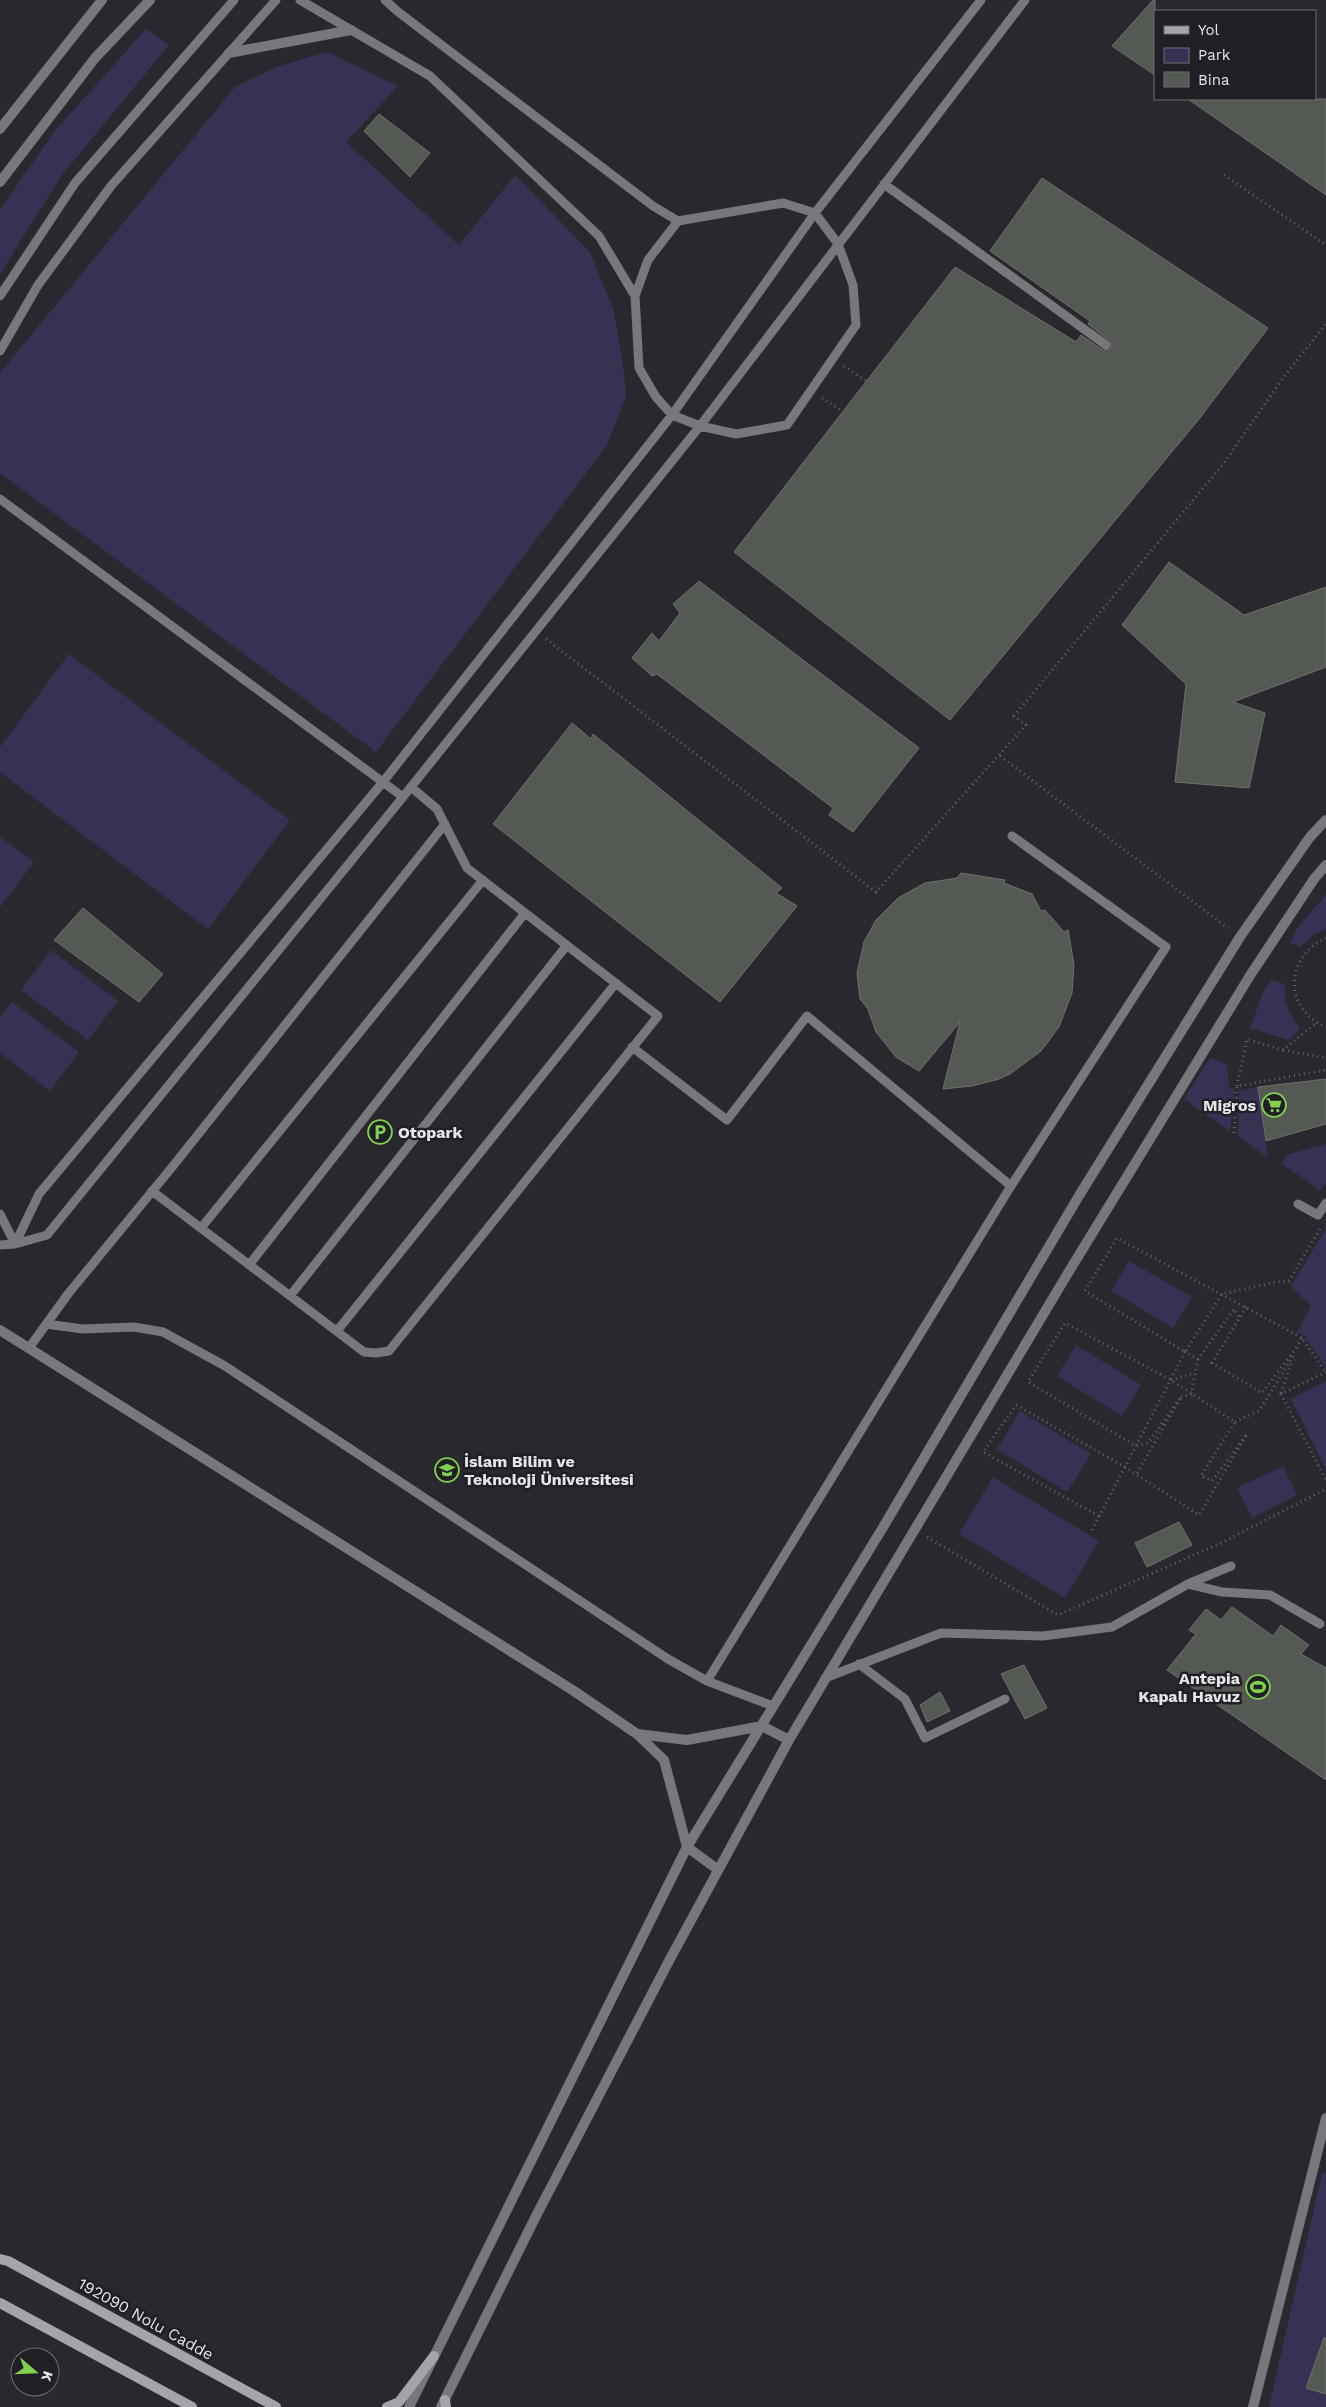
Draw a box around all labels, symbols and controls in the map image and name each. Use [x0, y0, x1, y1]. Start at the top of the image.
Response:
legend [1154, 10, 1316, 100]
text: Yol [1198, 21, 1220, 39]
text: Park [1198, 46, 1231, 64]
text: Bina [1198, 71, 1230, 89]
supermarket icon: Migros [1261, 1092, 1287, 1118]
place label: Migros [1203, 1096, 1256, 1115]
parking icon: Otopark [367, 1119, 393, 1145]
place label: Otopark [398, 1123, 462, 1142]
place label: İslam Bilim ve Teknoloji Üniversitesi [464, 1452, 634, 1489]
school or university icon: İslam Bilim ve Teknoloji Üniversitesi [434, 1457, 460, 1483]
place label: Antepia Kapalı Havuz [1138, 1669, 1241, 1706]
sports icon: Antepia Kapalı Havuz [1245, 1674, 1271, 1700]
street label: 192090 Nolu Cadde [75, 2274, 217, 2364]
north arrow [10, 2347, 60, 2397]
text: K [38, 2369, 56, 2384]

